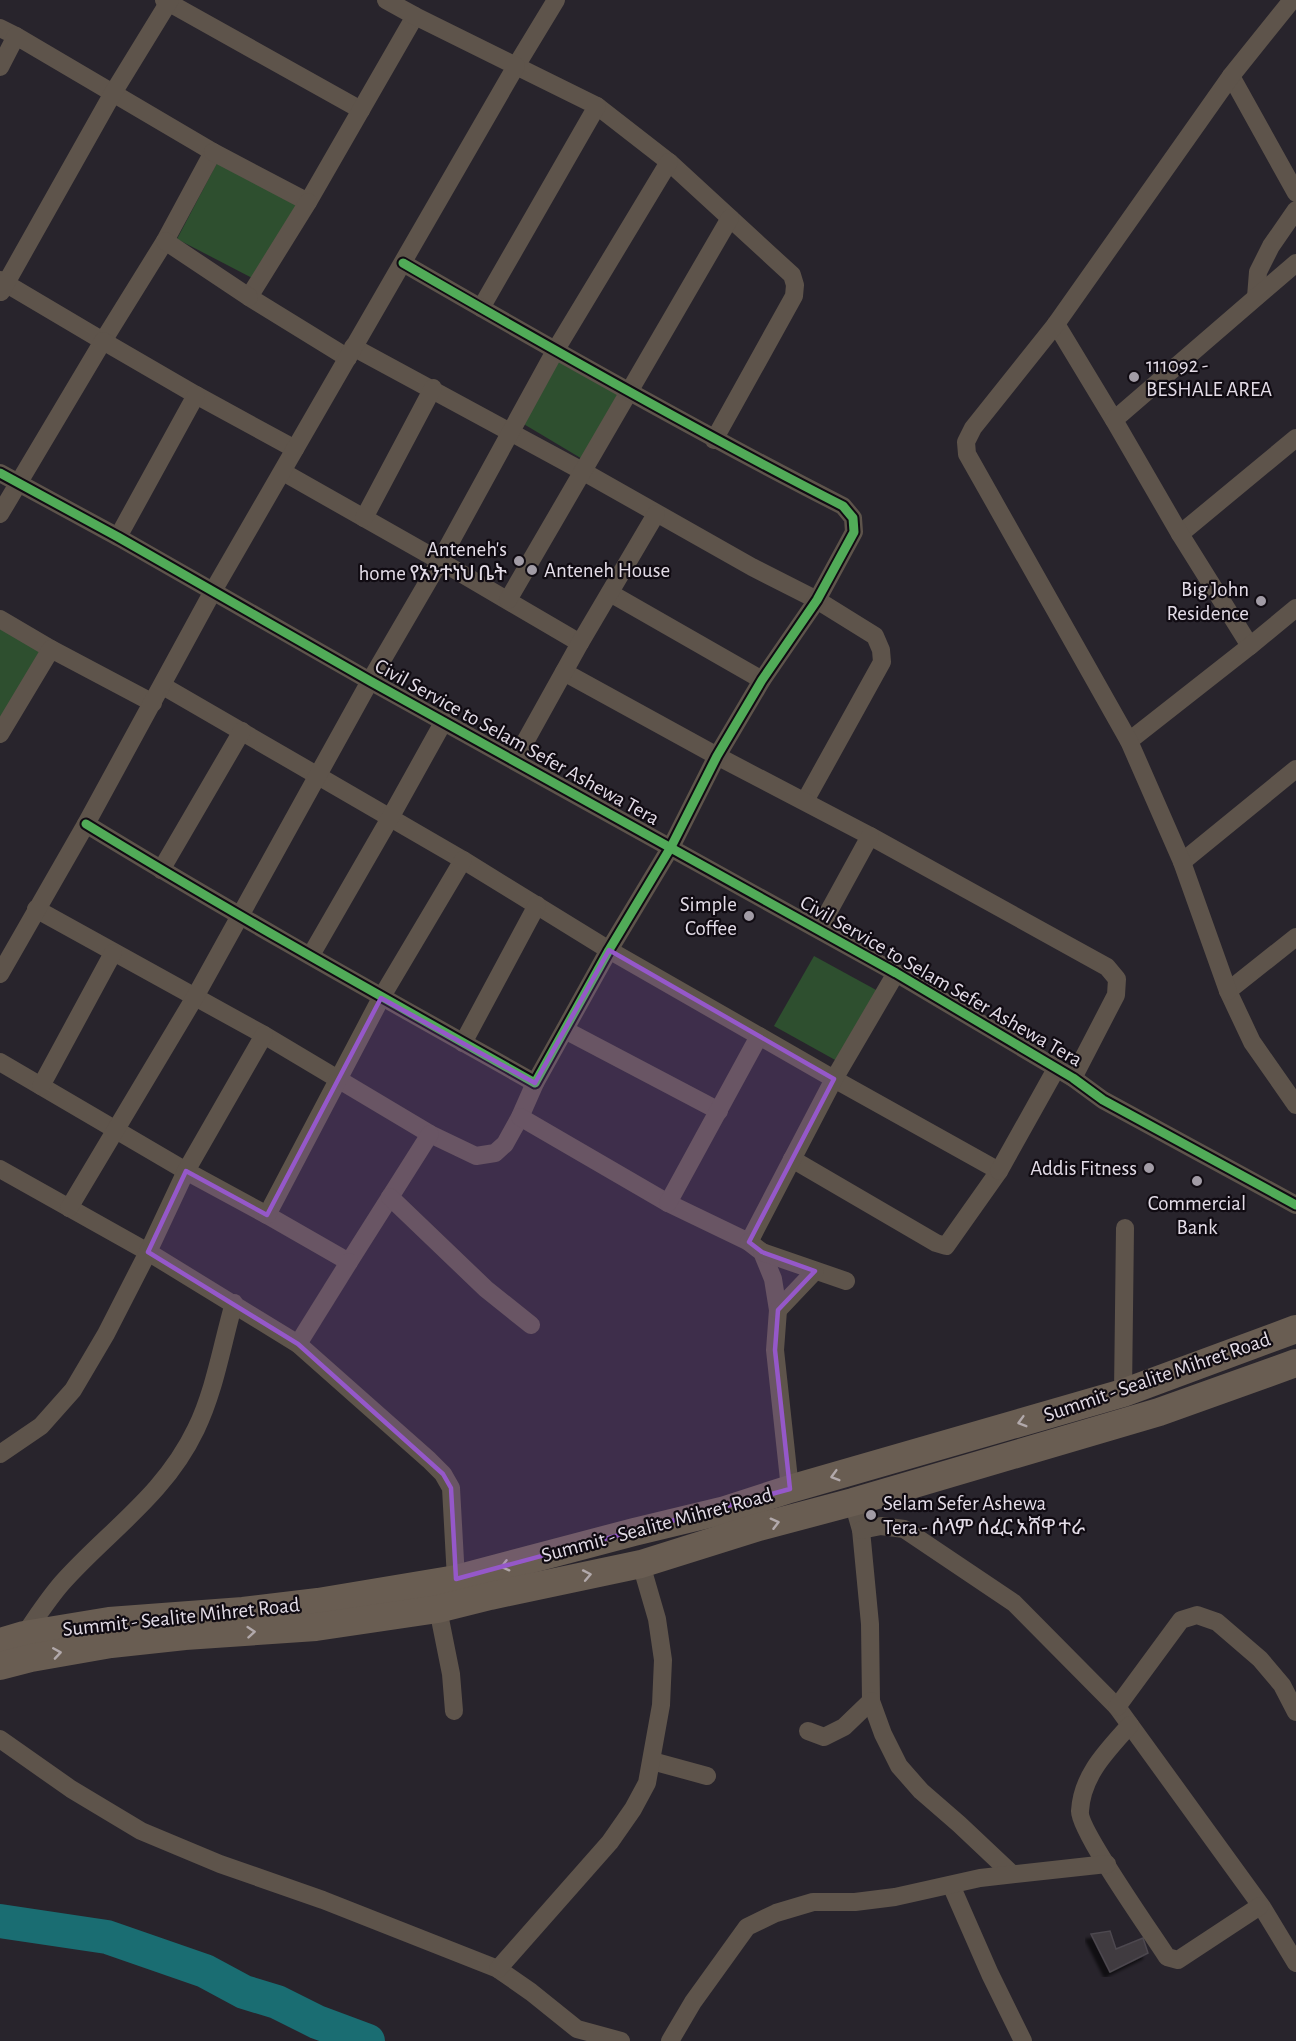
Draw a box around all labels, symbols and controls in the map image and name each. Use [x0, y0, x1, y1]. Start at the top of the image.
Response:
place label: 111092 - BESHALE AREA [1146, 355, 1272, 400]
marker: 111092 - BESHALE AREA [1127, 370, 1141, 384]
place label: Anteneh's home የአንተነህ ቤት [358, 539, 507, 584]
marker: Anteneh's home የአንተነህ ቤት [512, 554, 526, 568]
place label: Anteneh House [544, 560, 670, 581]
marker: Anteneh House [525, 563, 539, 577]
place label: Big John Residence [1166, 579, 1249, 624]
marker: Big John Residence [1254, 594, 1268, 608]
street label: Civil Service to Selam Sefer Ashewa Tera [371, 655, 663, 829]
street label: Civil Service to Selam Sefer Ashewa Tera [796, 891, 1086, 1071]
place label: Simple Coffee [680, 894, 737, 939]
marker: Simple Coffee [742, 909, 756, 923]
place label: Addis Fitness [1030, 1158, 1137, 1179]
marker: Addis Fitness [1142, 1161, 1156, 1175]
marker: Commercial Bank [1190, 1174, 1204, 1188]
place label: Commercial Bank [1148, 1193, 1246, 1238]
street label: Summit - Sealite Mihret Road [1041, 1328, 1273, 1426]
one-way arrow [1017, 1415, 1028, 1427]
one-way arrow [830, 1469, 841, 1481]
street label: Summit - Sealite Mihret Road [539, 1484, 775, 1566]
place label: Selam Sefer Ashewa Tera - ሰላም ሰፈር አሸዋ ተራ [883, 1493, 1085, 1538]
marker: Selam Sefer Ashewa Tera - ሰላም ሰፈር አሸዋ ተራ [864, 1508, 878, 1522]
one-way arrow [770, 1517, 780, 1530]
one-way arrow [500, 1559, 511, 1571]
one-way arrow [582, 1569, 592, 1582]
street label: Summit - Sealite Mihret Road [61, 1594, 301, 1640]
one-way arrow [246, 1626, 255, 1639]
one-way arrow [52, 1648, 62, 1660]

